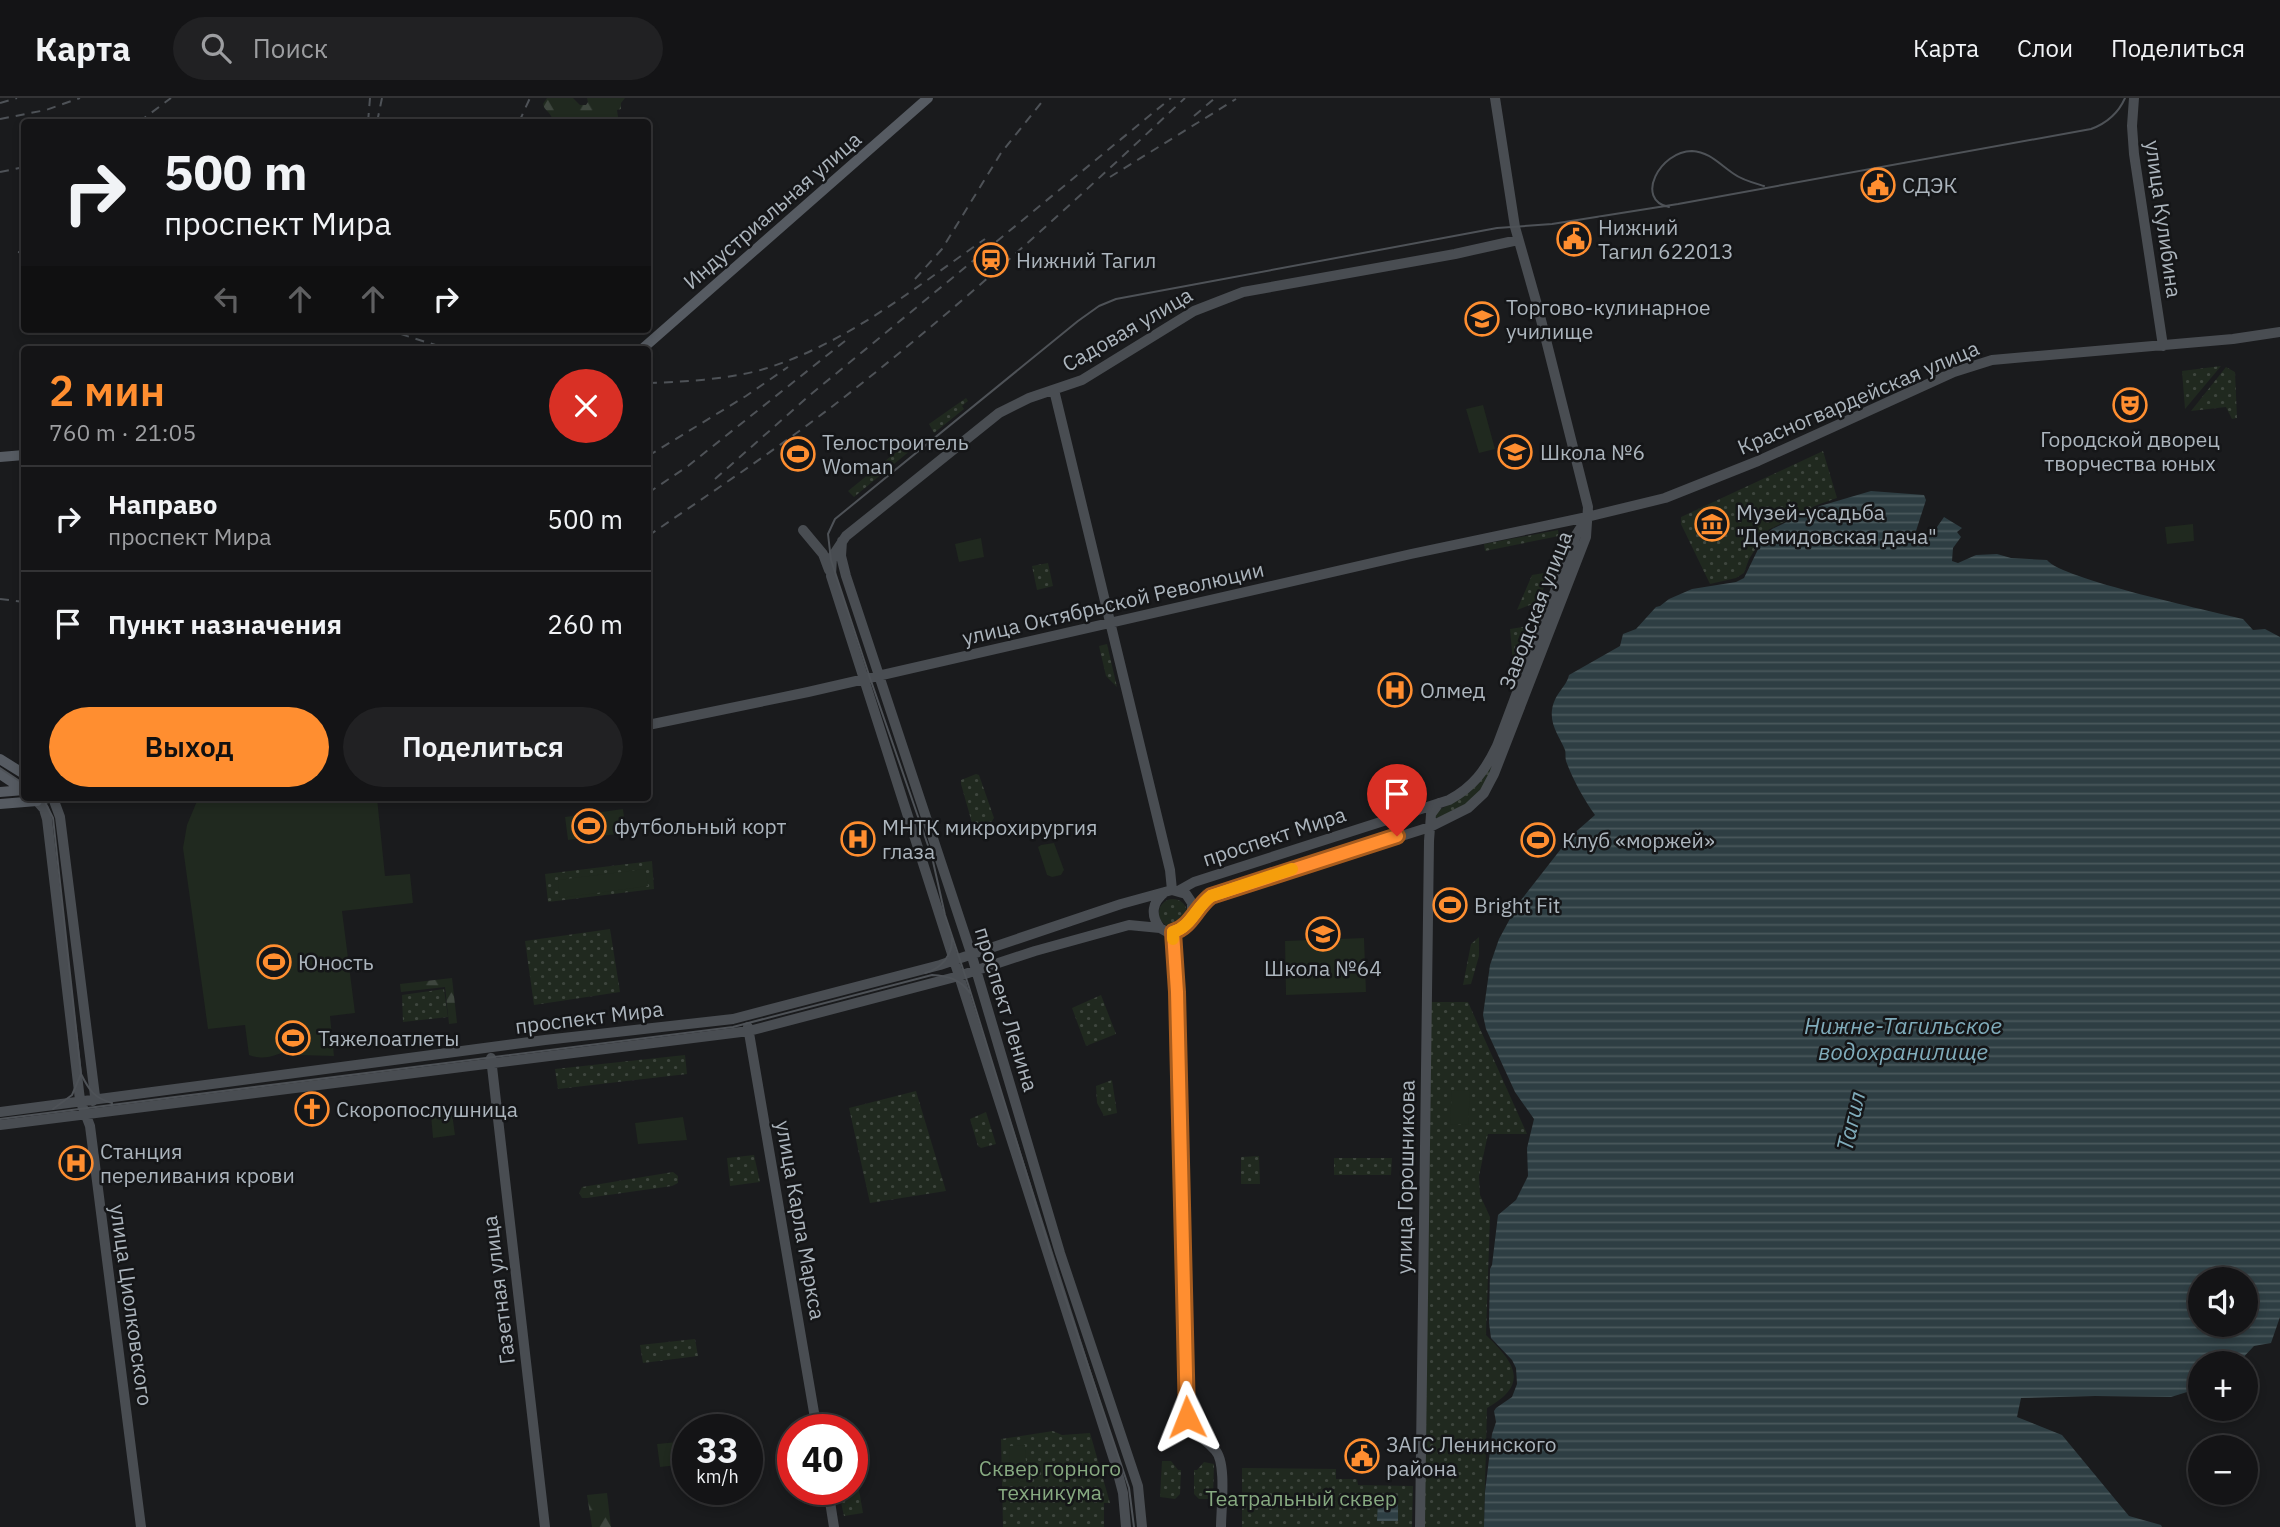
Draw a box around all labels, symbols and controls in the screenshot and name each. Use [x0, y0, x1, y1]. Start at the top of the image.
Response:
search box [173, 17, 663, 80]
text: Карта [35, 27, 131, 70]
icon: search [197, 29, 235, 67]
text: Поиск [253, 31, 328, 65]
text: Карта [1913, 32, 1979, 64]
text: Слои [2017, 32, 2073, 64]
text: Поделиться [2111, 32, 2245, 64]
street label: Индустриальная улица [677, 125, 867, 295]
street label: улица Кулибина [2139, 139, 2189, 299]
text: 500 m [164, 140, 308, 203]
icon: right [49, 147, 140, 238]
public building icon: СДЭК [1859, 166, 1897, 204]
place label: СДЭК [1902, 171, 1957, 199]
text: проспект Мира [164, 202, 392, 244]
place label: Нижний Тагил 622013 [1598, 213, 1734, 265]
public building icon: Нижний Тагил 622013 [1555, 220, 1593, 258]
station icon: Нижний Тагил [972, 241, 1010, 279]
place label: Нижний Тагил [1016, 246, 1156, 274]
icon: left [208, 280, 246, 318]
icon: ahead [281, 280, 319, 318]
icon: ahead [354, 280, 392, 318]
icon: right [427, 280, 465, 318]
street label: Садовая улица [1057, 280, 1197, 378]
place label: Торгово-кулинарное училище [1506, 293, 1710, 345]
school or university icon: Торгово-кулинарное училище [1463, 300, 1501, 338]
street label: Красногвардейская улица [1733, 333, 1983, 461]
text: 2 мин [49, 363, 165, 418]
button: close [549, 369, 623, 443]
theatre icon: Городской дворец творчества юных [2111, 386, 2149, 424]
text: 760 m · 21:05 [49, 417, 196, 447]
place label: Городской дворец творчества юных [2040, 425, 2220, 477]
place label: Телостроитель Woman [822, 428, 969, 480]
school or university icon: Школа №6 [1496, 433, 1534, 471]
sports icon: Телостроитель Woman [779, 435, 817, 473]
place label: Школа №6 [1540, 438, 1645, 466]
text: Направо [108, 487, 217, 521]
place label: Музей-усадьба "Демидовская дача" [1736, 498, 1937, 550]
icon: right [49, 500, 87, 538]
text: 500 m [547, 502, 623, 536]
museum icon: Музей-усадьба "Демидовская дача" [1693, 505, 1731, 543]
text: проспект Мира [108, 521, 272, 551]
street label: Заводская улица [1492, 527, 1578, 693]
street label: улица Октябрьской Революции [959, 555, 1267, 651]
icon: arrive [49, 605, 87, 643]
text: Пункт назначения [108, 607, 342, 641]
text: 260 m [547, 607, 623, 641]
hospital icon: Олмед [1376, 671, 1414, 709]
place label: Олмед [1420, 676, 1485, 704]
button: Выход [49, 707, 329, 787]
button: Поделиться [343, 707, 623, 787]
pin [1367, 764, 1427, 836]
icon: arrive [1378, 775, 1416, 813]
street label: проспект Мира [1199, 800, 1349, 872]
sports icon: футбольный корт [570, 807, 608, 845]
place label: футбольный корт [614, 812, 787, 840]
place label: МНТК микрохирургия глаза [882, 813, 1097, 865]
hospital icon: МНТК микрохирургия глаза [839, 820, 877, 858]
sports icon: Клуб «моржей» [1519, 821, 1557, 859]
place label: Клуб «моржей» [1562, 826, 1715, 854]
sports icon: Bright Fit [1431, 886, 1469, 924]
place label: Bright Fit [1474, 891, 1560, 919]
school or university icon: Школа №64 [1304, 915, 1342, 953]
street label: проспект Ленина [969, 923, 1045, 1095]
sports icon: Юность [255, 943, 293, 981]
place label: Юность [298, 948, 374, 976]
place label: Школа №64 [1264, 954, 1382, 982]
street label: проспект Мира [513, 994, 665, 1040]
water label: Нижне-Тагильское водохранилище [1804, 1010, 2002, 1066]
sports icon: Тяжелоатлеты [274, 1019, 312, 1057]
place label: Тяжелоатлеты [318, 1024, 459, 1052]
street label: улица Горошникова [1389, 1080, 1421, 1274]
water label: Тагил [1829, 1088, 1871, 1154]
church icon: Скоропослушница [293, 1090, 331, 1128]
place label: Скоропослушница [336, 1095, 518, 1123]
street label: улица Карла Маркса [770, 1118, 832, 1322]
place label: Станция переливания крови [100, 1137, 295, 1189]
hospital icon: Станция переливания крови [57, 1144, 95, 1182]
street label: улица Циолковского [104, 1203, 160, 1407]
street label: Газетная улица [475, 1214, 521, 1366]
map controls [2188, 1267, 2258, 1505]
button: sound [2188, 1267, 2258, 1337]
button: + [2188, 1351, 2258, 1421]
position arrow [1150, 1380, 1224, 1454]
speed limit sign: 40 [777, 1414, 868, 1505]
text: 33 [696, 1427, 739, 1473]
place label: ЗАГС Ленинского района [1386, 1430, 1556, 1482]
button: − [2188, 1435, 2258, 1505]
public building icon: ЗАГС Ленинского района [1343, 1437, 1381, 1475]
park label: Сквер горного техникума [979, 1454, 1121, 1506]
text: km/h [696, 1465, 739, 1488]
park label: Театральный сквер [1205, 1484, 1397, 1512]

